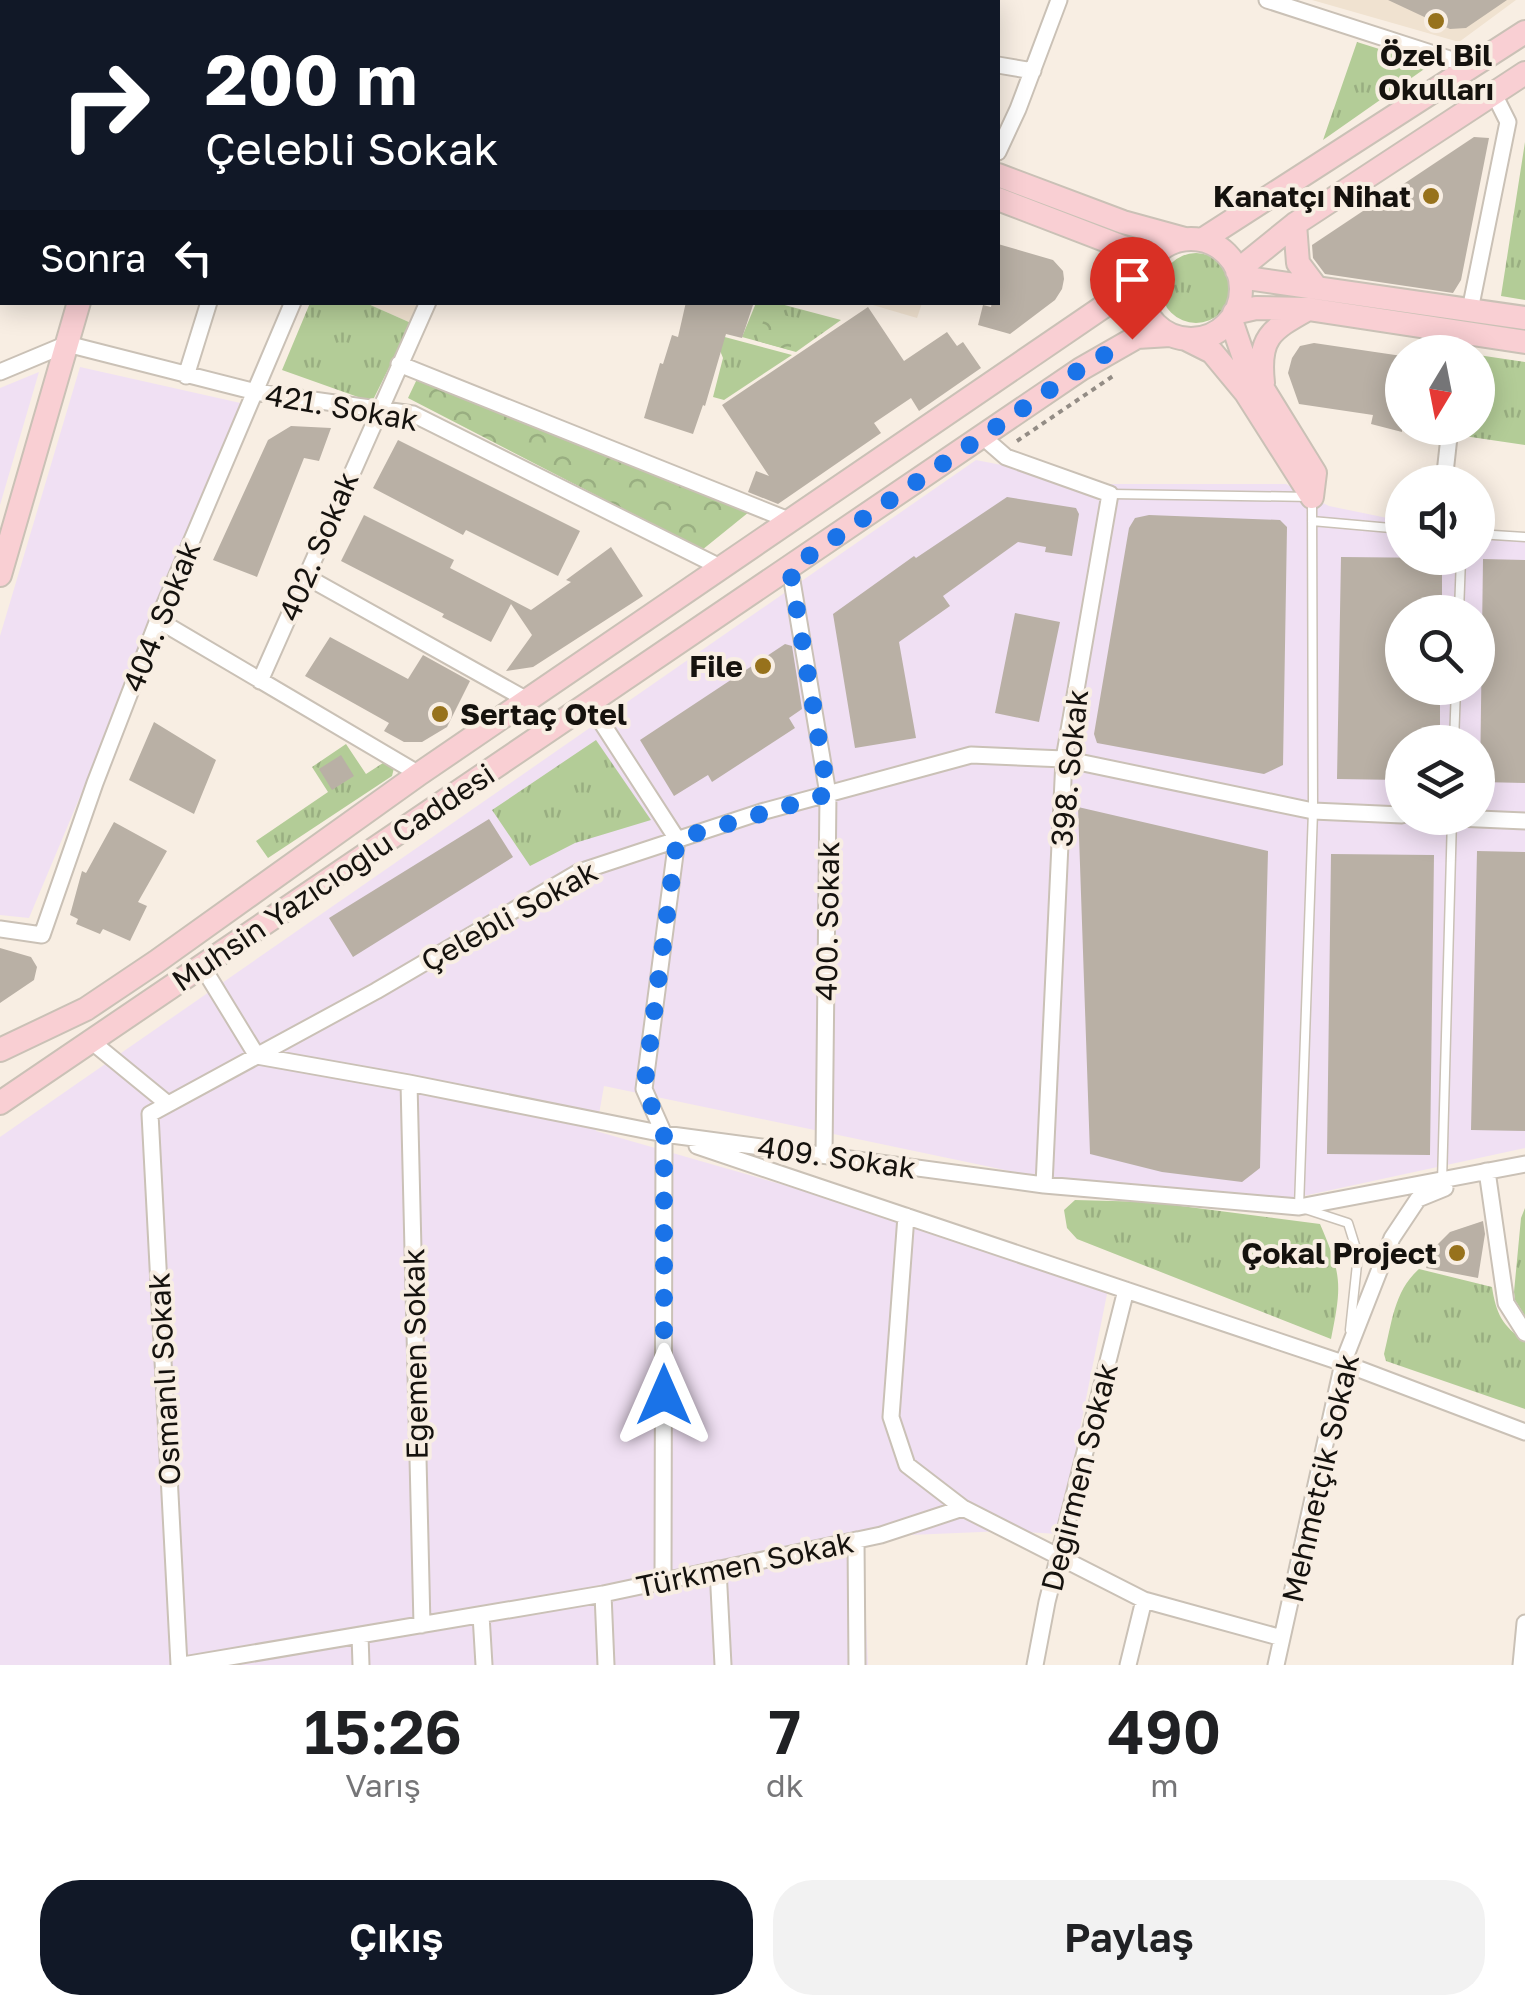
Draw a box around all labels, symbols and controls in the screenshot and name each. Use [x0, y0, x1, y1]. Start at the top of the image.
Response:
marker: Özel Bil Okulları [1425, 10, 1447, 32]
text: 200 m [205, 36, 417, 120]
place label: Özel Bil Okulları [1378, 37, 1494, 107]
icon: right [40, 40, 170, 170]
text: Çelebli Sokak [205, 121, 499, 175]
place label: Kanatçı Nihat [1213, 178, 1411, 214]
marker: Kanatçı Nihat [1420, 185, 1442, 207]
icon: left [166, 230, 221, 285]
text: Sonra [40, 235, 146, 280]
pin [1090, 237, 1175, 340]
icon: arrive [1105, 252, 1160, 307]
north arrow [1385, 335, 1495, 445]
map controls [1385, 335, 1495, 835]
street label: 421. Sokak [263, 376, 421, 438]
button: sound [1385, 465, 1495, 575]
street label: 402. Sokak [270, 466, 366, 626]
street label: 404. Sokak [114, 535, 208, 697]
button: search [1385, 595, 1495, 705]
place label: File [689, 648, 743, 684]
marker: File [752, 655, 774, 677]
street label: 398. Sokak [1043, 687, 1095, 849]
place label: Sertaç Otel [460, 696, 627, 732]
marker: Sertaç Otel [429, 703, 451, 725]
button: layers [1385, 725, 1495, 835]
street label: Muhsin Yazıcıoğlu Caddesi [165, 756, 501, 998]
street label: 400. Sokak [808, 841, 846, 1001]
street label: Çelebli Sokak [415, 853, 603, 979]
street label: 409. Sokak [756, 1128, 918, 1186]
place label: Çokal Project [1241, 1235, 1437, 1271]
marker: Çokal Project [1446, 1242, 1468, 1264]
street label: Egemen Sokak [395, 1248, 435, 1460]
street label: Osmanlı Sokak [140, 1272, 188, 1486]
position arrow [612, 1343, 716, 1447]
street label: Mehmetçik Sokak [1274, 1350, 1366, 1606]
street label: Değirmen Sokak [1033, 1359, 1125, 1595]
street label: Türkmen Sokak [633, 1523, 857, 1605]
text: 15:26 [304, 1695, 462, 1767]
text: 7 [769, 1695, 801, 1767]
text: 490 [1108, 1695, 1221, 1767]
text: Varış [345, 1766, 421, 1804]
text: dk [766, 1766, 804, 1804]
text: m [1150, 1766, 1179, 1804]
button: Çıkış [40, 1880, 753, 1995]
button: Paylaş [773, 1880, 1485, 1995]

